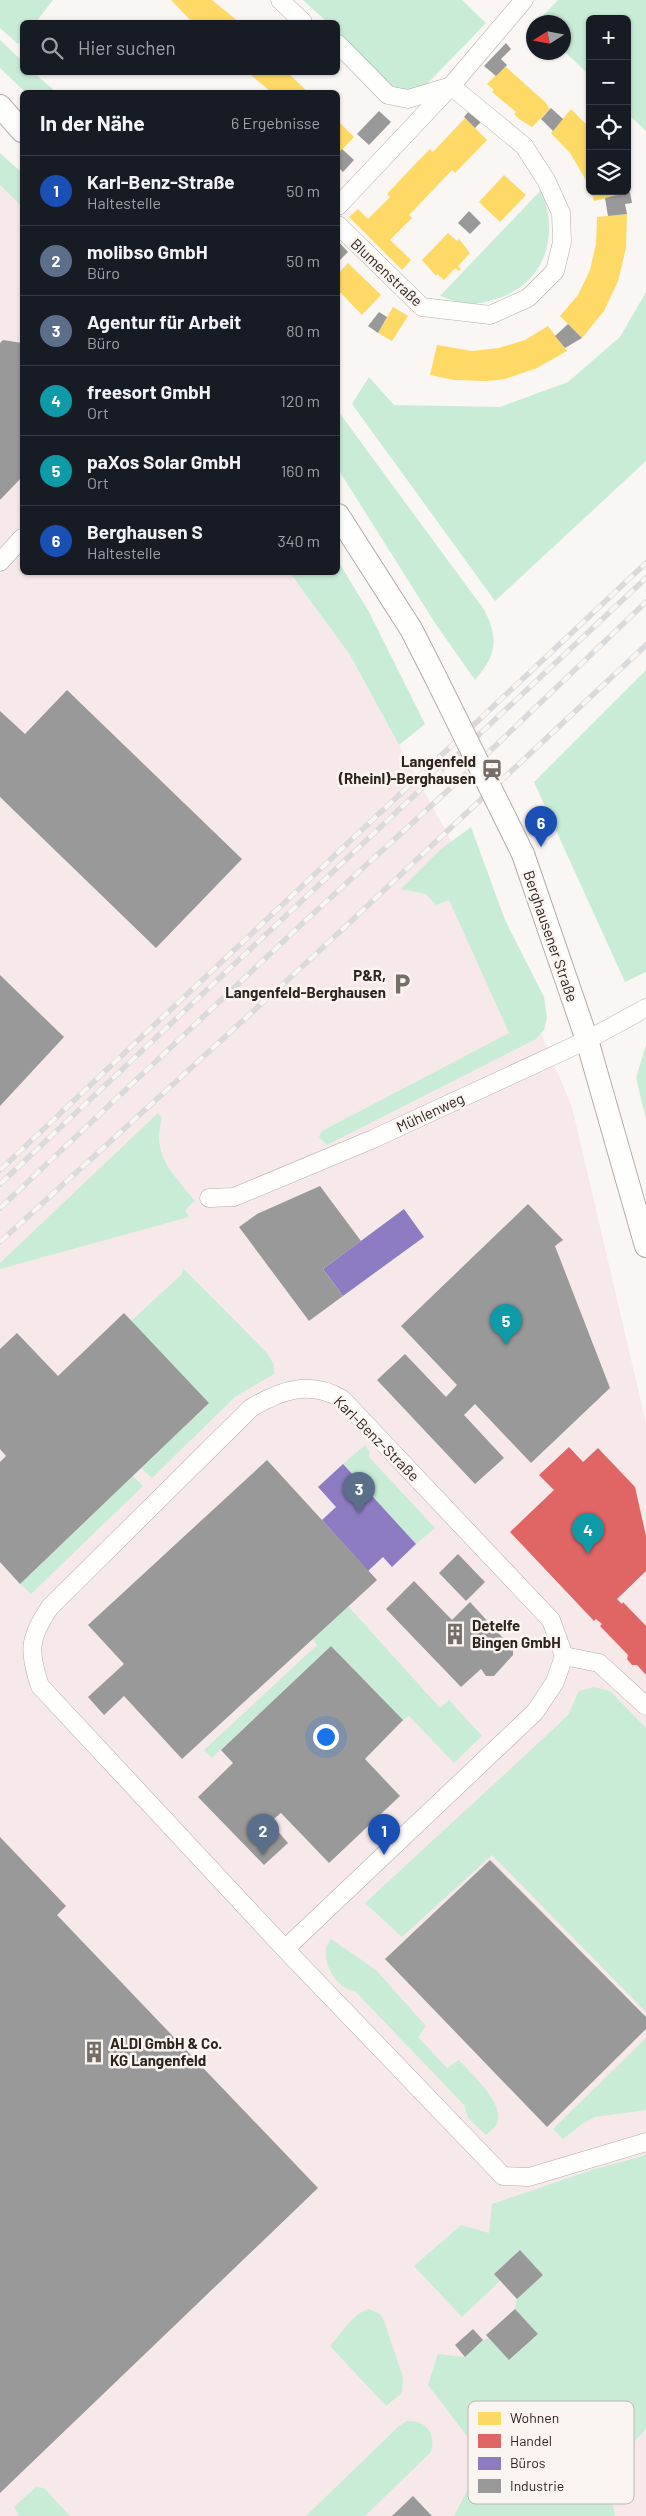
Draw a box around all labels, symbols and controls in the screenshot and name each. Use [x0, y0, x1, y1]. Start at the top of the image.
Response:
north arrow [526, 15, 571, 60]
map controls [586, 15, 631, 195]
button: + [586, 15, 631, 60]
search box [20, 20, 340, 75]
icon: search [38, 34, 66, 62]
text: Hier suchen [78, 36, 176, 59]
button: − [586, 60, 631, 105]
button: locate [586, 105, 631, 150]
text: In der Nähe [40, 110, 145, 135]
text: 6 Ergebnisse [231, 113, 320, 132]
button: layers [586, 150, 631, 195]
text: Karl-Benz-Straße [87, 170, 235, 193]
text: 1 [53, 181, 59, 200]
text: 50 m [286, 181, 320, 200]
text: Haltestelle [87, 193, 161, 212]
street label: Blumenstraße [347, 234, 427, 310]
text: molibso GmbH [87, 240, 208, 263]
text: 2 [52, 251, 60, 270]
text: 50 m [286, 251, 320, 270]
text: Büro [87, 263, 120, 282]
text: Agentur für Arbeit [87, 310, 241, 333]
text: 3 [52, 321, 60, 340]
text: 80 m [286, 321, 320, 340]
text: Büro [87, 333, 120, 352]
text: freesort GmbH [87, 380, 211, 403]
text: 4 [51, 391, 61, 410]
text: 120 m [280, 391, 320, 410]
text: Ort [87, 403, 109, 422]
text: paXos Solar GmbH [87, 450, 241, 473]
text: 5 [52, 461, 60, 480]
text: 160 m [281, 461, 320, 480]
text: Ort [87, 473, 109, 492]
text: Berghausen S [87, 520, 203, 543]
text: 6 [52, 531, 60, 550]
text: 340 m [277, 531, 320, 550]
text: Haltestelle [87, 543, 161, 562]
place label: Langenfeld (Rheinl)-Berghausen [338, 752, 476, 787]
station icon: Langenfeld (Rheinl)-Berghausen [479, 757, 505, 783]
pin: 6 [525, 806, 557, 847]
street label: Berghausener Straße [520, 868, 582, 1004]
place label: P&R, Langenfeld-Berghausen [225, 966, 386, 1001]
parking icon: P&R, Langenfeld-Berghausen [389, 971, 415, 997]
street label: Mühlenweg [393, 1088, 467, 1136]
pin: 5 [490, 1304, 522, 1345]
street label: Karl-Benz-Straße [331, 1392, 423, 1484]
pin: 3 [343, 1472, 375, 1513]
pin: 4 [572, 1513, 604, 1554]
place label: Detelfe Bingen GmbH [472, 1616, 561, 1651]
building icon: Detelfe Bingen GmbH [442, 1621, 468, 1647]
your location [313, 1724, 339, 1750]
pin: 2 [247, 1814, 279, 1855]
pin: 1 [368, 1814, 400, 1855]
place label: ALDI GmbH & Co. KG Langenfeld [110, 2034, 222, 2069]
building icon: ALDI GmbH & Co. KG Langenfeld [81, 2039, 107, 2065]
legend [468, 2401, 634, 2504]
text: Wohnen [510, 2409, 559, 2426]
text: Handel [510, 2432, 552, 2449]
text: Büros [510, 2454, 546, 2471]
text: Industrie [510, 2477, 564, 2494]

